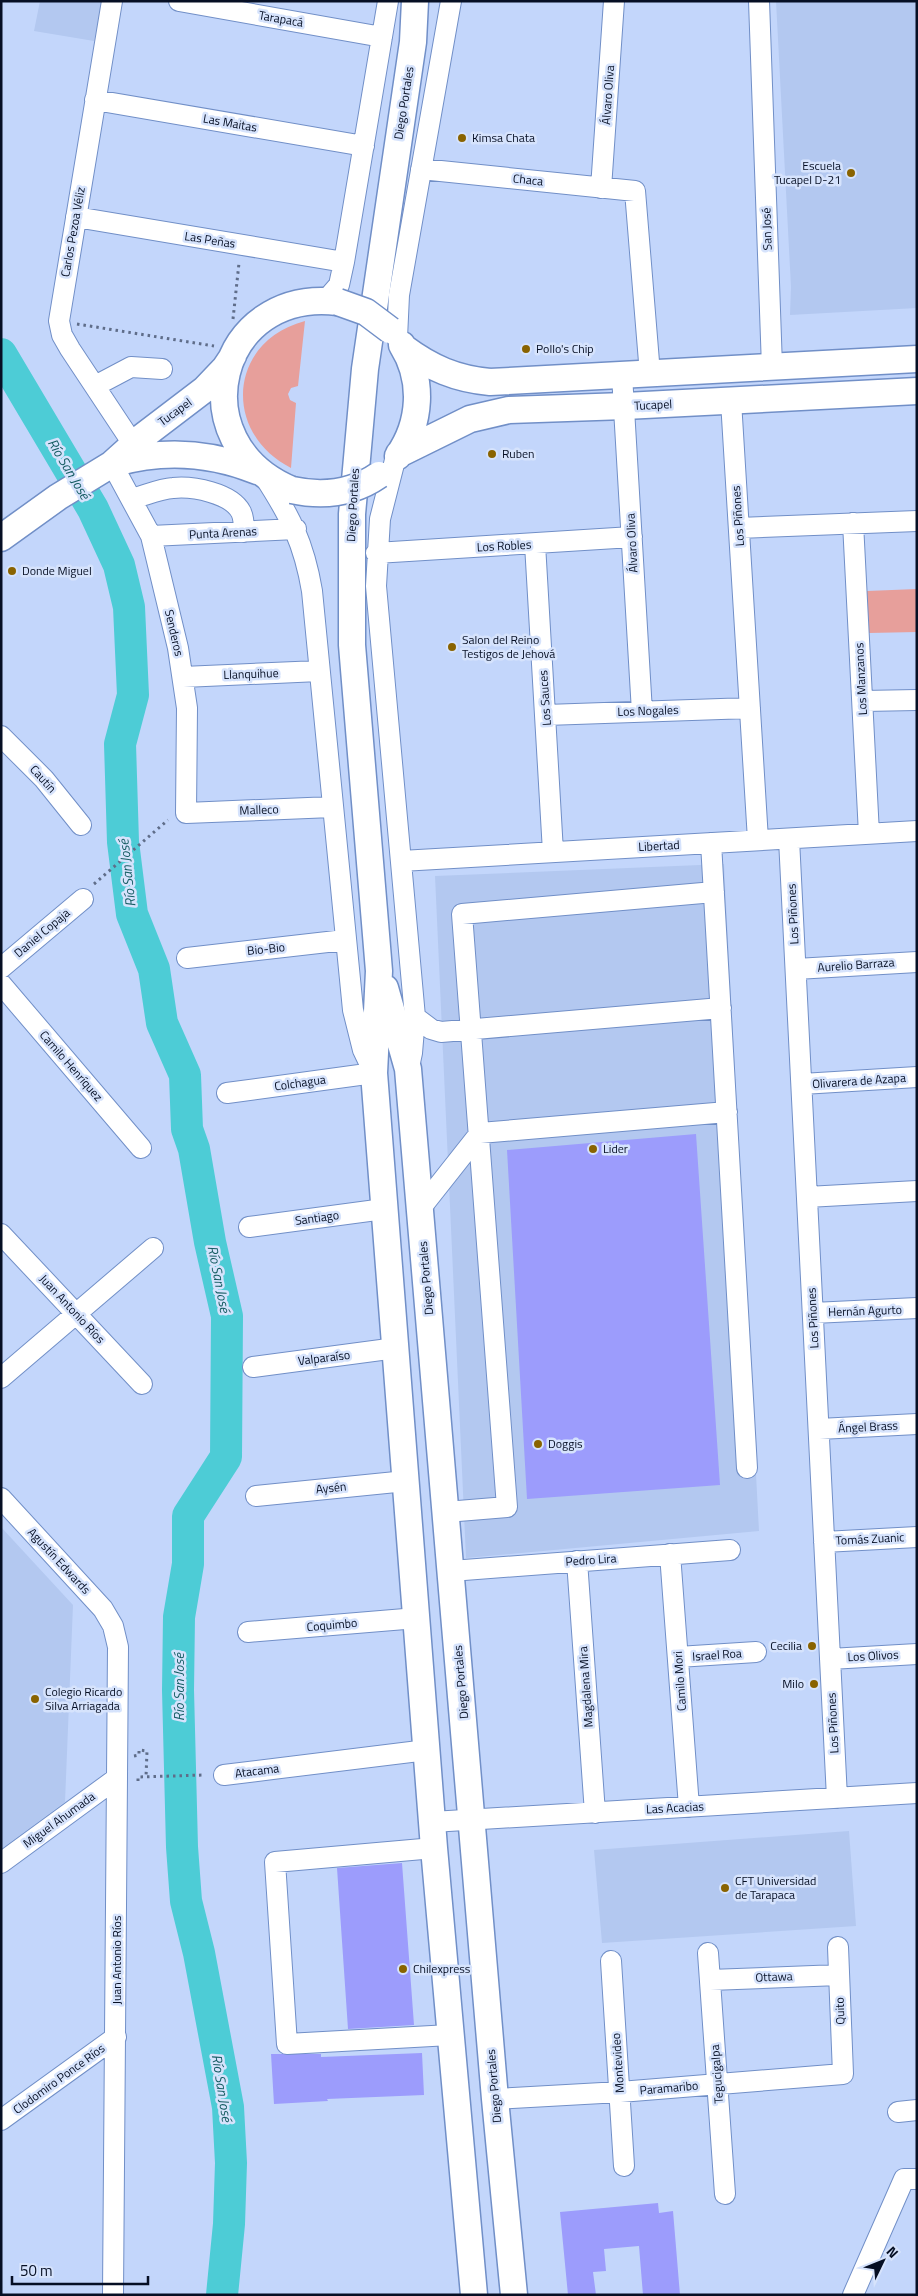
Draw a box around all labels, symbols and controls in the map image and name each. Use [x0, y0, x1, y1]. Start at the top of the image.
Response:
street label: Tarapacá [257, 5, 305, 32]
street label: Diego Portales [388, 65, 419, 141]
street label: Álvaro Oliva [596, 65, 619, 125]
street label: Las Maitas [202, 108, 259, 137]
place label: Kimsa Chata [472, 128, 535, 147]
marker: Kimsa Chata [456, 132, 468, 144]
place label: Escuela Tucapel D-21 [774, 156, 841, 189]
marker: Escuela Tucapel D-21 [845, 167, 857, 179]
street label: Chaca [512, 168, 544, 191]
street label: Carlos Pezoa Véliz [55, 185, 90, 278]
street label: San José [756, 207, 777, 251]
street label: Las Peñas [183, 226, 237, 253]
place label: Pollo's Chip [536, 339, 594, 358]
marker: Pollo's Chip [520, 343, 532, 355]
street label: Tucapel [154, 393, 196, 430]
street label: Tucapel [633, 394, 672, 415]
water label: Río San José [43, 434, 97, 505]
place label: Ruben [502, 444, 535, 463]
marker: Ruben [486, 448, 498, 460]
street label: Diego Portales [341, 467, 364, 542]
street label: Los Piñones [726, 485, 749, 547]
street label: Álvaro Oliva [620, 513, 643, 573]
street label: Punta Arenas [188, 521, 258, 544]
street label: Los Robles [476, 535, 532, 556]
place label: Donde Miguel [22, 561, 92, 580]
marker: Donde Miguel [6, 565, 18, 577]
street label: Senderos [160, 608, 189, 659]
place label: Salon del Reino Testigos de Jehová [462, 630, 555, 663]
marker: Salon del Reino Testigos de Jehová [446, 641, 458, 653]
street label: Los Manzanos [849, 642, 872, 716]
street label: Llanquihue [223, 663, 279, 684]
street label: Los Sauces [533, 669, 556, 727]
street label: Los Nogales [617, 700, 679, 721]
street label: Cautín [26, 760, 61, 797]
street label: Malleco [239, 799, 279, 820]
street label: Libertad [638, 835, 680, 856]
water label: Río San José [112, 837, 140, 908]
street label: Los Piñones [781, 883, 804, 945]
street label: Daniel Copaja [10, 903, 74, 962]
street label: Bio-Bio [246, 937, 286, 960]
street label: Aurelio Barraza [817, 952, 895, 977]
street label: Camilo Henríquez [35, 1026, 108, 1105]
street label: Olivarera de Azapa [811, 1068, 906, 1093]
street label: Colchagua [273, 1069, 327, 1096]
place label: Lider [603, 1139, 628, 1158]
marker: Lider [587, 1143, 599, 1155]
street label: Santiago [294, 1205, 340, 1230]
street label: Diego Portales [413, 1240, 438, 1316]
water label: Río San José [203, 1244, 237, 1316]
street label: Juan Antonio Ríos [35, 1270, 110, 1348]
street label: Los Piñones [801, 1287, 824, 1349]
street label: Hernán Agurto [828, 1300, 902, 1321]
street label: Valparaíso [297, 1345, 351, 1370]
street label: Ángel Brass [838, 1415, 899, 1438]
place label: Doggis [548, 1434, 583, 1453]
marker: Doggis [532, 1438, 544, 1450]
street label: Aysén [315, 1476, 347, 1499]
street label: Agustín Edwards [23, 1523, 96, 1599]
street label: Tomás Zuanic [835, 1527, 905, 1550]
street label: Pedro Lira [565, 1548, 617, 1571]
street label: Coquimbo [306, 1613, 358, 1636]
place label: Cecilia [770, 1636, 802, 1655]
marker: Cecilia [806, 1640, 818, 1652]
street label: Israel Roa [691, 1643, 742, 1666]
street label: Diego Portales [448, 1644, 473, 1720]
street label: Los Olivos [847, 1645, 899, 1666]
street label: Magdalena Mira [573, 1646, 598, 1728]
street label: Camilo Mori [668, 1650, 691, 1712]
water label: Río San José [168, 1652, 189, 1721]
place label: Milo [782, 1674, 804, 1693]
marker: Milo [808, 1678, 820, 1690]
place label: Colegio Ricardo Silva Arriagada [45, 1682, 122, 1715]
street label: Los Piñones [821, 1692, 844, 1754]
marker: Colegio Ricardo Silva Arriagada [29, 1693, 41, 1705]
street label: Atacama [234, 1758, 280, 1783]
street label: Miguel Ahumada [19, 1787, 99, 1852]
street label: Las Acacias [646, 1796, 705, 1818]
place label: CFT Universidad de Tarapaca [735, 1871, 816, 1904]
marker: CFT Universidad de Tarapaca [719, 1882, 731, 1894]
street label: Juan Antonio Ríos [107, 1915, 126, 2005]
place label: Chilexpress [413, 1959, 471, 1978]
marker: Chilexpress [397, 1963, 409, 1975]
street label: Ottawa [755, 1966, 793, 1987]
street label: Quito [830, 1997, 849, 2025]
street label: Montevideo [606, 2032, 629, 2094]
street label: Clodomiro Ponce Ríos [9, 2038, 109, 2119]
street label: Tegucigalpa [705, 2044, 728, 2104]
street label: Diego Portales [481, 2048, 506, 2124]
water label: Río San José [207, 2053, 238, 2125]
street label: Paramaribo [639, 2075, 699, 2100]
north arrow [858, 2236, 908, 2286]
text: N [882, 2241, 904, 2263]
scale bar [12, 2254, 149, 2286]
text: 50 m [20, 2259, 53, 2282]

